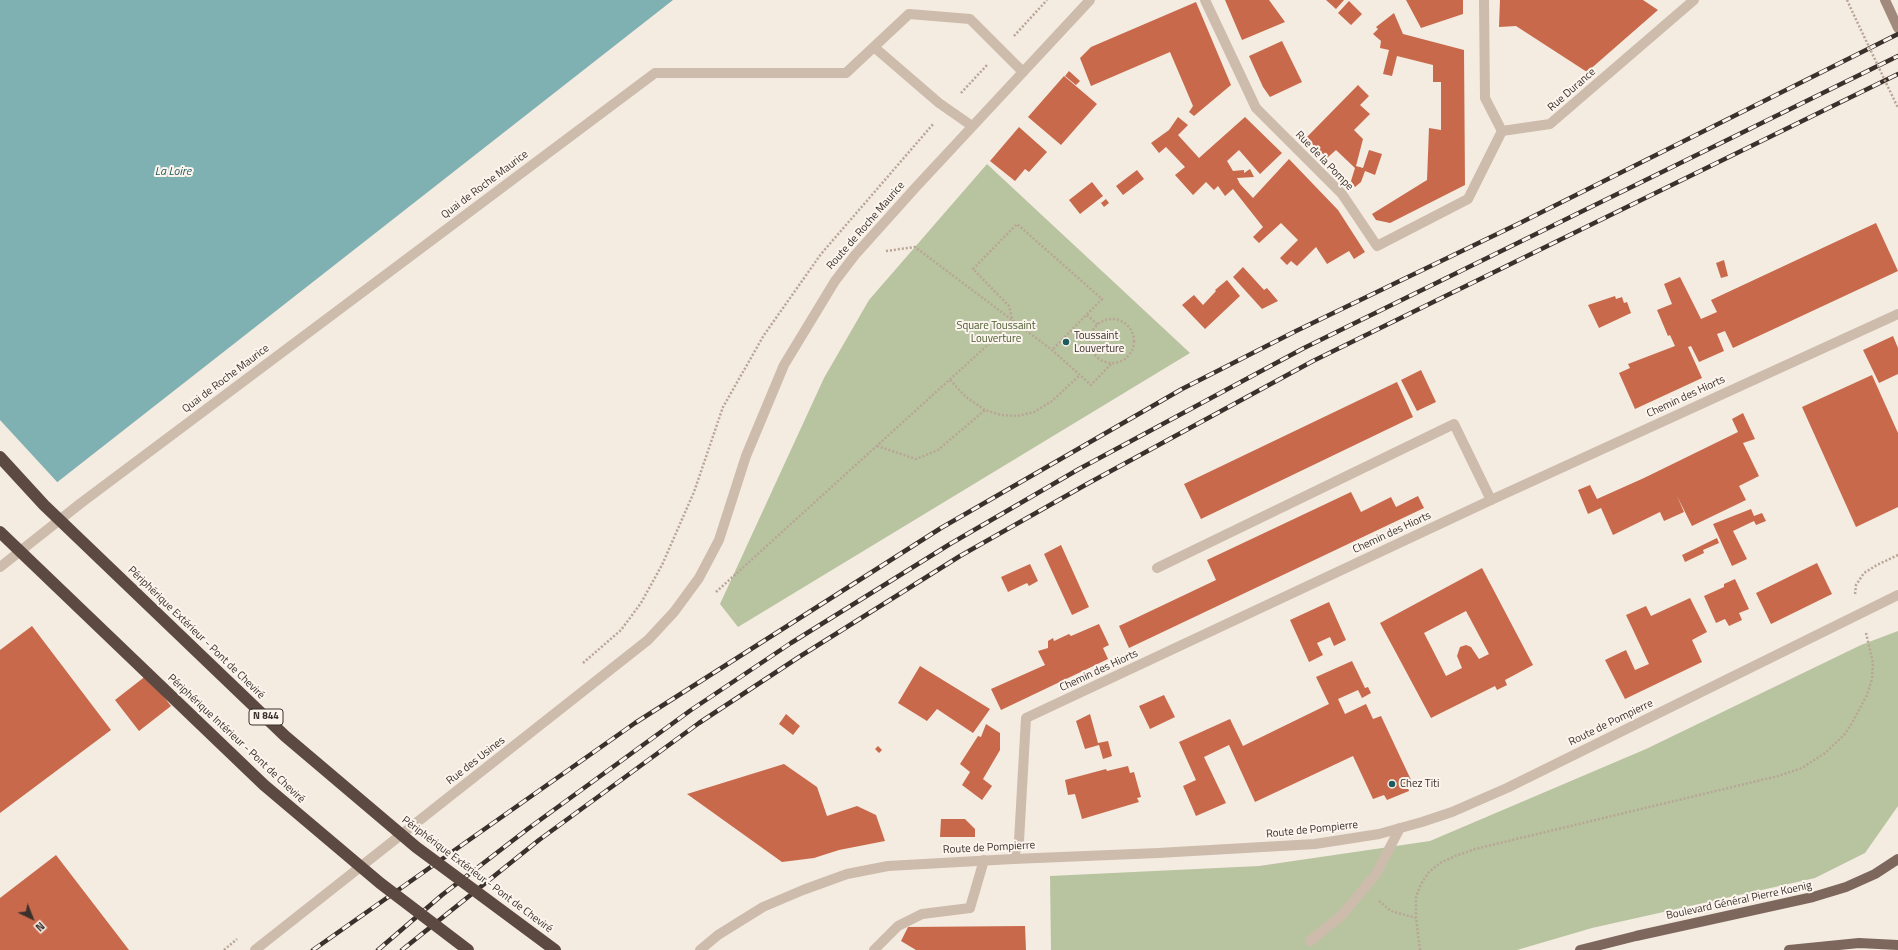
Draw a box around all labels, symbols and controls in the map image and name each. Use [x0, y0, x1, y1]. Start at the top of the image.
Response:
street label: Rue Durance [1545, 66, 1599, 114]
street label: Rue de la Pompe [1292, 128, 1356, 194]
street label: Quai de Roche Maurice [439, 148, 531, 222]
water label: La Loire [155, 165, 191, 179]
street label: Route de Roche Maurice [824, 179, 908, 273]
park label: Square Toussaint Louverture [956, 319, 1036, 345]
place label: Toussaint Louverture [1074, 329, 1124, 355]
marker: Toussaint Louverture [1061, 337, 1071, 347]
street label: Quai de Roche Maurice [180, 342, 272, 416]
street label: Chemin des Hiorts [1645, 373, 1727, 421]
street label: Chemin des Hiorts [1351, 509, 1433, 557]
street label: Périphérique Extérieur - Pont de Cheviré [125, 564, 267, 702]
street label: Chemin des Hiorts [1058, 647, 1140, 695]
street label: Périphérique Intérieur - Pont de Cheviré [165, 672, 307, 806]
street label: Route de Pompierre [1567, 697, 1655, 749]
road number: N 844 [249, 709, 283, 725]
street label: Rue des Usines [444, 734, 508, 788]
place label: Chez Titi [1400, 777, 1439, 791]
marker: Chez Titi [1387, 779, 1397, 789]
street label: Périphérique Extérieur - Pont de Cheviré [399, 814, 555, 936]
street label: Route de Pompierre [1265, 819, 1359, 841]
street label: Route de Pompierre [943, 839, 1035, 857]
street label: Boulevard Général Pierre Koenig [1665, 879, 1813, 923]
north arrow [12, 898, 52, 938]
text: N [32, 918, 48, 935]

